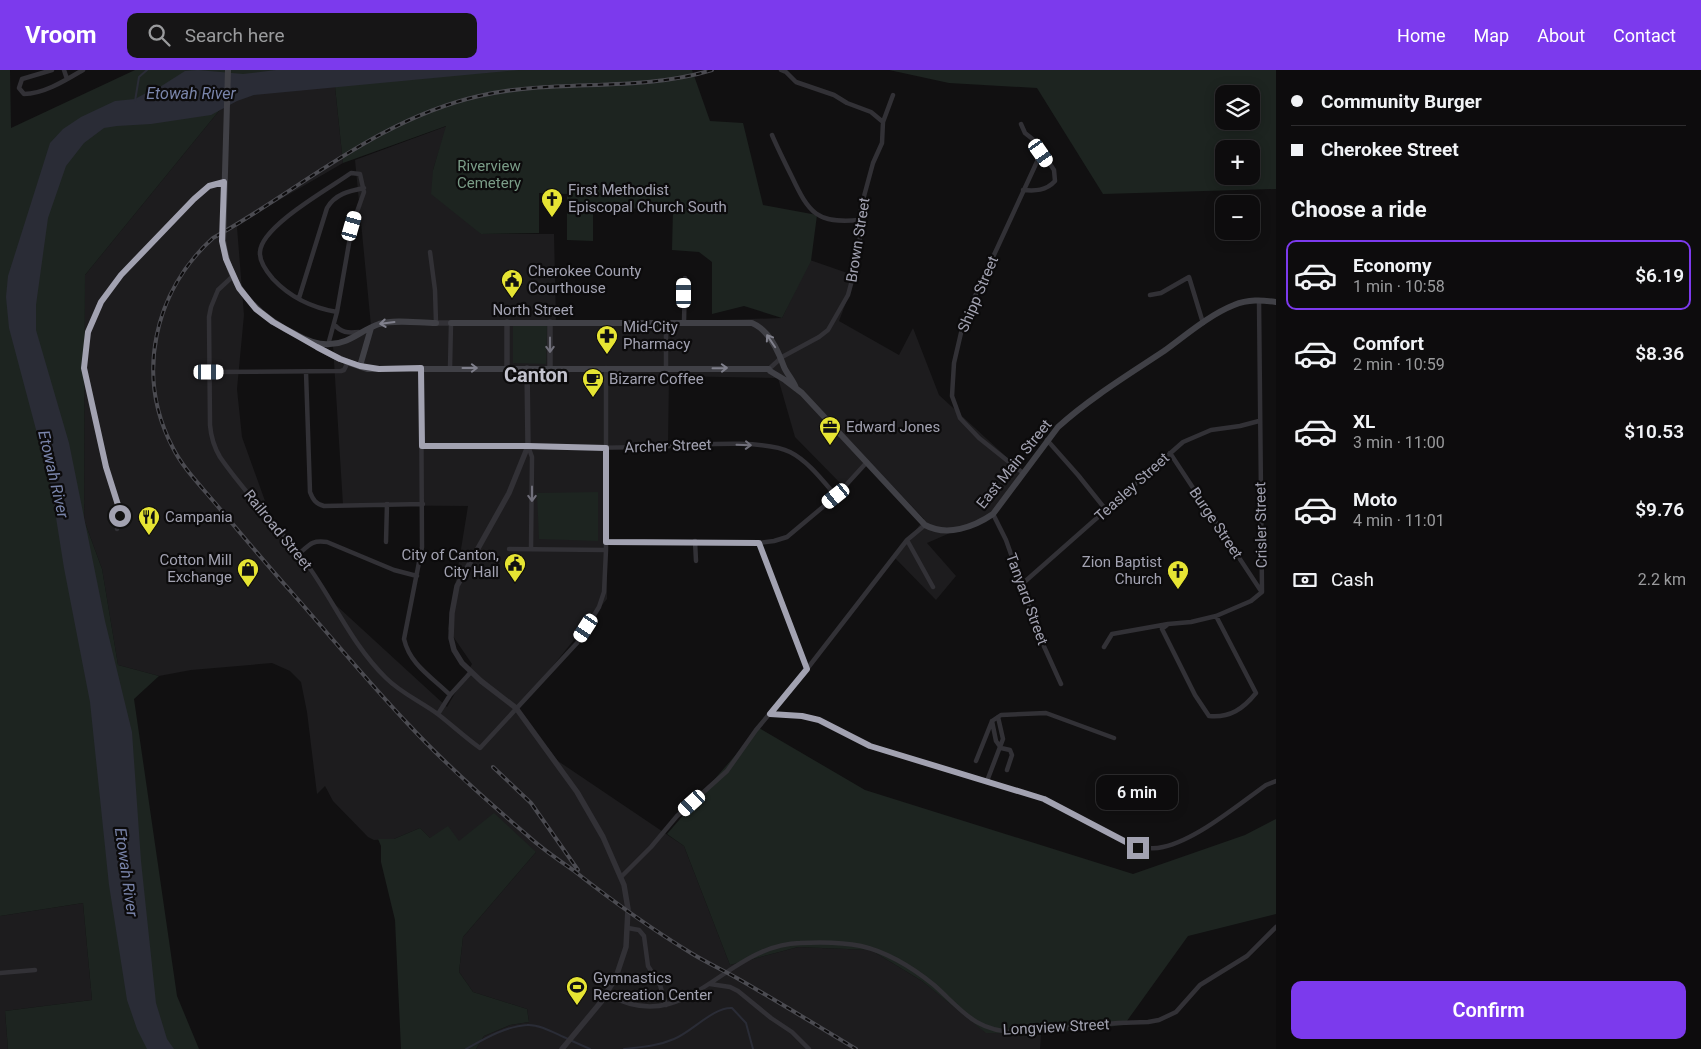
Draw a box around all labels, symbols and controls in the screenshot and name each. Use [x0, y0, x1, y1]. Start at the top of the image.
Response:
search box [127, 13, 477, 58]
text: Vroom [25, 21, 97, 49]
icon: search [145, 21, 173, 49]
text: Search here [185, 24, 285, 47]
text: Home [1397, 25, 1446, 46]
text: Map [1474, 25, 1509, 46]
text: About [1537, 25, 1585, 46]
text: Contact [1613, 25, 1676, 46]
water label: Etowah River [146, 84, 236, 103]
map controls [1215, 85, 1260, 240]
button: layers [1215, 85, 1260, 130]
text: Community Burger [1321, 90, 1482, 113]
car [1026, 136, 1055, 170]
text: Cherokee Street [1321, 138, 1459, 161]
button: + [1215, 140, 1260, 185]
park label: Riverview Cemetery [457, 157, 521, 192]
place label: First Methodist Episcopal Church South [568, 181, 727, 216]
church icon: First Methodist Episcopal Church South [540, 187, 564, 218]
button: − [1215, 195, 1260, 240]
street label: Brown Street [842, 196, 874, 284]
text: Choose a ride [1291, 197, 1427, 222]
car [340, 210, 363, 242]
street label: Shipp Street [954, 253, 1002, 335]
icon: car [1293, 253, 1338, 298]
text: Economy [1353, 254, 1432, 277]
place label: Cherokee County Courthouse [528, 262, 641, 297]
text: $6.19 [1635, 264, 1684, 287]
public building icon: Cherokee County Courthouse [500, 268, 524, 299]
text: 1 min · 10:58 [1353, 277, 1445, 296]
car [676, 278, 691, 308]
street label: North Street [492, 301, 574, 319]
one-way arrow [379, 318, 395, 328]
place label: Mid-City Pharmacy [623, 318, 690, 353]
pharmacy icon: Mid-City Pharmacy [595, 324, 619, 355]
icon: car [1293, 331, 1338, 376]
text: Comfort [1353, 332, 1424, 355]
one-way arrow [766, 334, 776, 348]
one-way arrow [545, 336, 555, 353]
text: $8.36 [1635, 342, 1684, 365]
text: 2 min · 10:59 [1353, 355, 1445, 374]
one-way arrow [461, 363, 477, 373]
district label: Canton [504, 363, 568, 387]
one-way arrow [711, 363, 727, 373]
car [194, 365, 224, 380]
cafe icon: Bizarre Coffee [581, 367, 605, 398]
place label: Bizarre Coffee [609, 370, 704, 388]
icon: car [1293, 409, 1338, 454]
text: XL [1353, 410, 1375, 433]
office icon: Edward Jones [818, 415, 842, 446]
street label: East Main Street [973, 416, 1056, 512]
place label: Edward Jones [846, 418, 940, 436]
text: $10.53 [1624, 420, 1684, 443]
water label: Etowah River [34, 428, 73, 521]
text: 3 min · 11:00 [1353, 433, 1445, 452]
street label: Archer Street [624, 435, 712, 457]
one-way arrow [736, 440, 752, 450]
street label: Teasley Street [1091, 449, 1173, 525]
car [819, 481, 852, 511]
street label: Crisler Street [1251, 482, 1271, 568]
street label: Burge Street [1186, 484, 1247, 562]
street label: Railroad Street [240, 486, 316, 574]
one-way arrow [527, 486, 537, 502]
icon: car [1293, 487, 1338, 532]
text: Moto [1353, 488, 1397, 511]
text: $9.76 [1635, 498, 1684, 521]
route start [109, 505, 131, 527]
restaurant icon: Campania [137, 505, 161, 536]
place label: Campania [165, 508, 233, 526]
text: 4 min · 11:01 [1353, 511, 1445, 530]
place label: City of Canton, City Hall [402, 546, 499, 581]
place label: Cotton Mill Exchange [159, 551, 232, 586]
street label: Tanyard Street [1002, 551, 1052, 647]
public building icon: City of Canton, City Hall [503, 552, 527, 583]
place label: Zion Baptist Church [1082, 553, 1162, 588]
shop icon: Cotton Mill Exchange [236, 557, 260, 588]
church icon: Zion Baptist Church [1166, 559, 1190, 590]
icon: cash [1291, 566, 1319, 594]
text: Cash [1331, 568, 1374, 591]
text: 2.2 km [1638, 570, 1686, 589]
car [571, 611, 600, 645]
callout: 6 min [1097, 776, 1179, 810]
text: 6 min [1117, 783, 1157, 802]
car [675, 787, 708, 819]
water label: Etowah River [111, 826, 142, 918]
route end [1127, 837, 1149, 859]
place label: Gymnastics Recreation Center [593, 969, 712, 1004]
sports icon: Gymnastics Recreation Center [565, 975, 589, 1006]
button: Confirm [1291, 981, 1686, 1039]
street label: Longview Street [1002, 1015, 1110, 1039]

